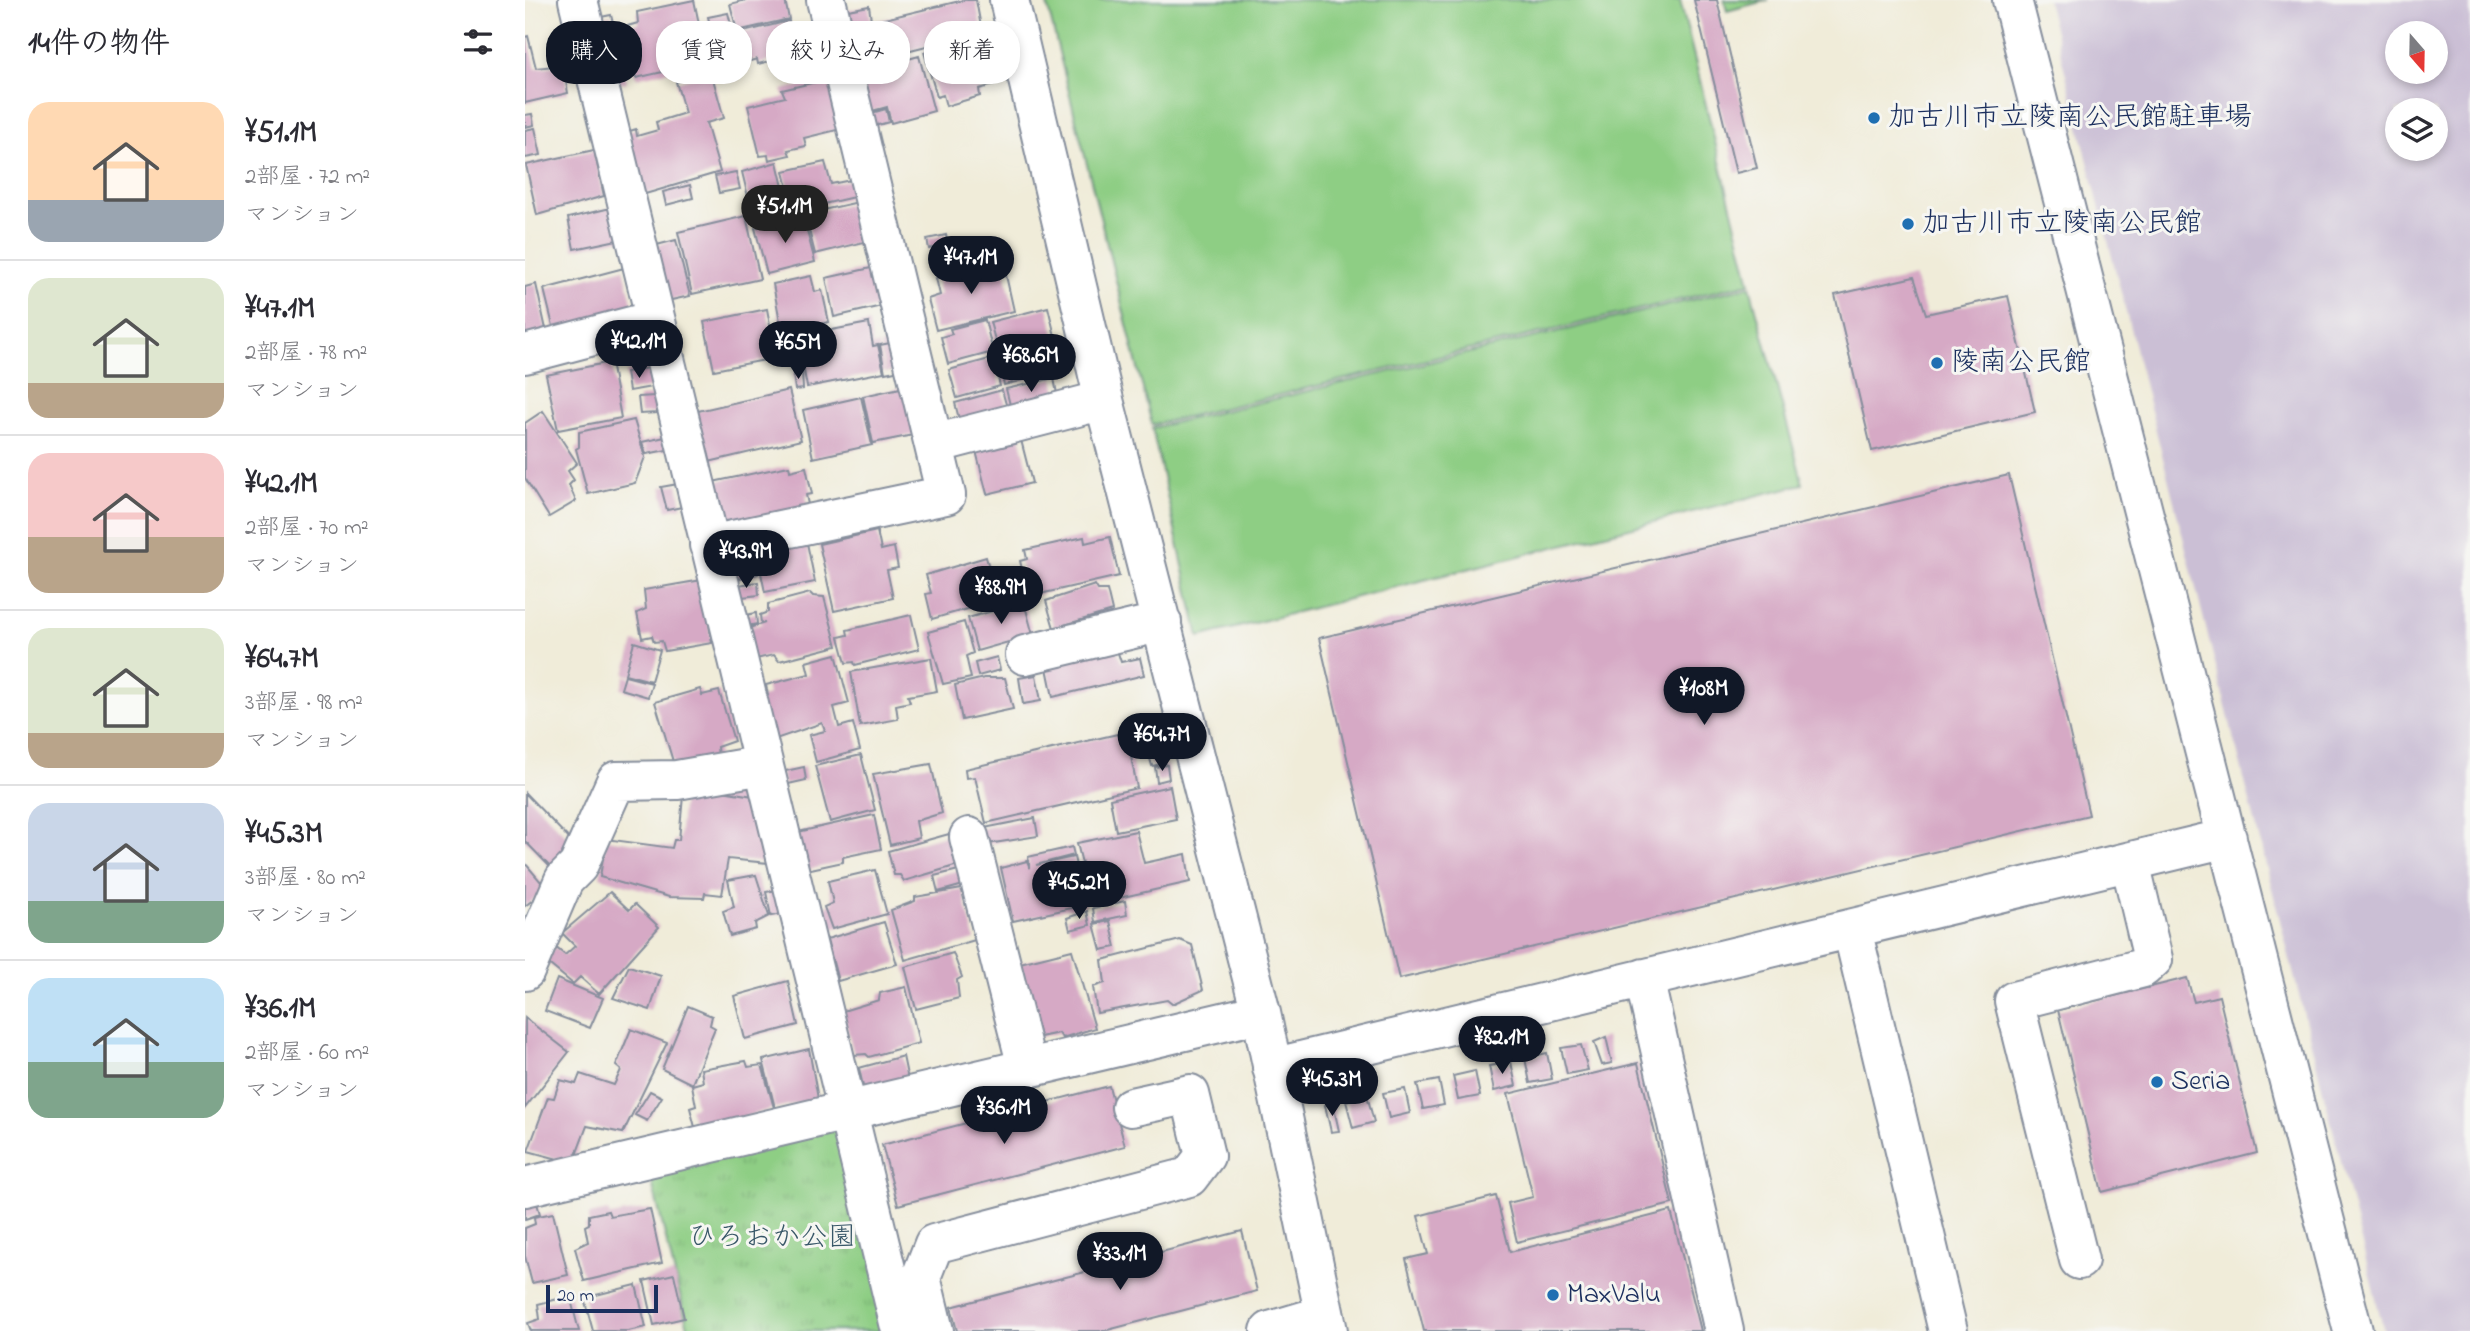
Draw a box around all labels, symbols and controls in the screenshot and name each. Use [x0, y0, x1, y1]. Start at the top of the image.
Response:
chip: 購入 [546, 21, 642, 84]
chip: 賃貸 [656, 21, 752, 84]
chip: 絞り込み [766, 21, 910, 84]
chip: 新着 [924, 21, 1020, 84]
north arrow [2385, 21, 2448, 84]
map controls [2385, 21, 2448, 161]
text: 14件の物件 [28, 23, 170, 67]
icon: filters [459, 23, 497, 61]
place label: 加古川市立陵南公民館駐車場 [1888, 98, 2252, 139]
button: layers [2385, 98, 2448, 161]
marker: 加古川市立陵南公民館駐車場 [1866, 110, 1882, 126]
text: ¥51.1M [245, 112, 317, 156]
icon: home [84, 130, 168, 214]
text: 2部屋 · 72 m² [245, 161, 370, 194]
pin: ¥51.1M [728, 186, 842, 245]
text: ¥51.1M [757, 191, 813, 224]
text: マンション [245, 199, 359, 232]
place label: 加古川市立陵南公民館 [1922, 204, 2202, 245]
marker: 加古川市立陵南公民館 [1900, 216, 1916, 232]
pin: ¥47.1M [914, 236, 1028, 296]
text: ¥47.1M [944, 242, 998, 275]
text: ¥47.1M [245, 288, 315, 332]
icon: home [84, 306, 168, 390]
pin: ¥42.1M [582, 320, 696, 380]
pin: ¥65M [757, 322, 839, 381]
text: ¥42.1M [611, 326, 667, 359]
text: ¥65M [775, 327, 821, 360]
pin: ¥68.6M [974, 334, 1088, 394]
text: 2部屋 · 78 m² [245, 337, 367, 370]
text: ¥68.6M [1003, 340, 1059, 373]
place label: 陵南公民館 [1951, 343, 2091, 384]
marker: 陵南公民館 [1929, 355, 1945, 371]
text: マンション [245, 375, 359, 408]
text: ¥42.1M [245, 463, 318, 507]
icon: home [84, 481, 168, 565]
text: 2部屋 · 70 m² [245, 512, 369, 545]
pin: ¥43.9M [689, 530, 803, 590]
text: ¥43.9M [719, 536, 773, 569]
text: マンション [245, 550, 359, 583]
pin: ¥88.9M [944, 566, 1058, 626]
text: ¥88.9M [975, 572, 1027, 605]
text: ¥64.7M [245, 638, 319, 682]
icon: home [84, 656, 168, 740]
pin: ¥108M [1655, 668, 1753, 727]
text: ¥108M [1680, 673, 1728, 706]
text: 3部屋 · 98 m² [245, 687, 363, 720]
pin: ¥64.7M [1105, 714, 1219, 773]
text: ¥64.7M [1134, 719, 1190, 752]
text: マンション [245, 725, 359, 758]
text: ¥45.3M [245, 813, 323, 857]
icon: home [84, 831, 168, 915]
text: 3部屋 · 80 m² [245, 862, 366, 895]
pin: ¥45.2M [1022, 862, 1136, 921]
text: ¥45.2M [1048, 867, 1110, 900]
text: マンション [245, 900, 359, 933]
text: ¥36.1M [245, 988, 316, 1032]
icon: home [84, 1006, 168, 1090]
pin: ¥82.1M [1445, 1016, 1559, 1076]
text: ¥82.1M [1475, 1022, 1530, 1055]
text: 2部屋 · 60 m² [245, 1037, 369, 1070]
pin: ¥45.3M [1275, 1058, 1389, 1118]
place label: Seria [2171, 1062, 2230, 1103]
text: ¥45.3M [1302, 1064, 1362, 1097]
marker: Seria [2149, 1074, 2165, 1090]
text: マンション [245, 1075, 359, 1108]
pin: ¥36.1M [947, 1086, 1061, 1146]
text: ¥36.1M [977, 1092, 1031, 1125]
park label: ひろおか公園 [688, 1218, 856, 1259]
pin: ¥33.1M [1063, 1232, 1177, 1292]
text: ¥33.1M [1093, 1238, 1147, 1271]
place label: MaxValu [1567, 1275, 1661, 1316]
scale bar [546, 1282, 658, 1314]
text: 20 m [557, 1283, 594, 1310]
marker: MaxValu [1545, 1287, 1561, 1303]

